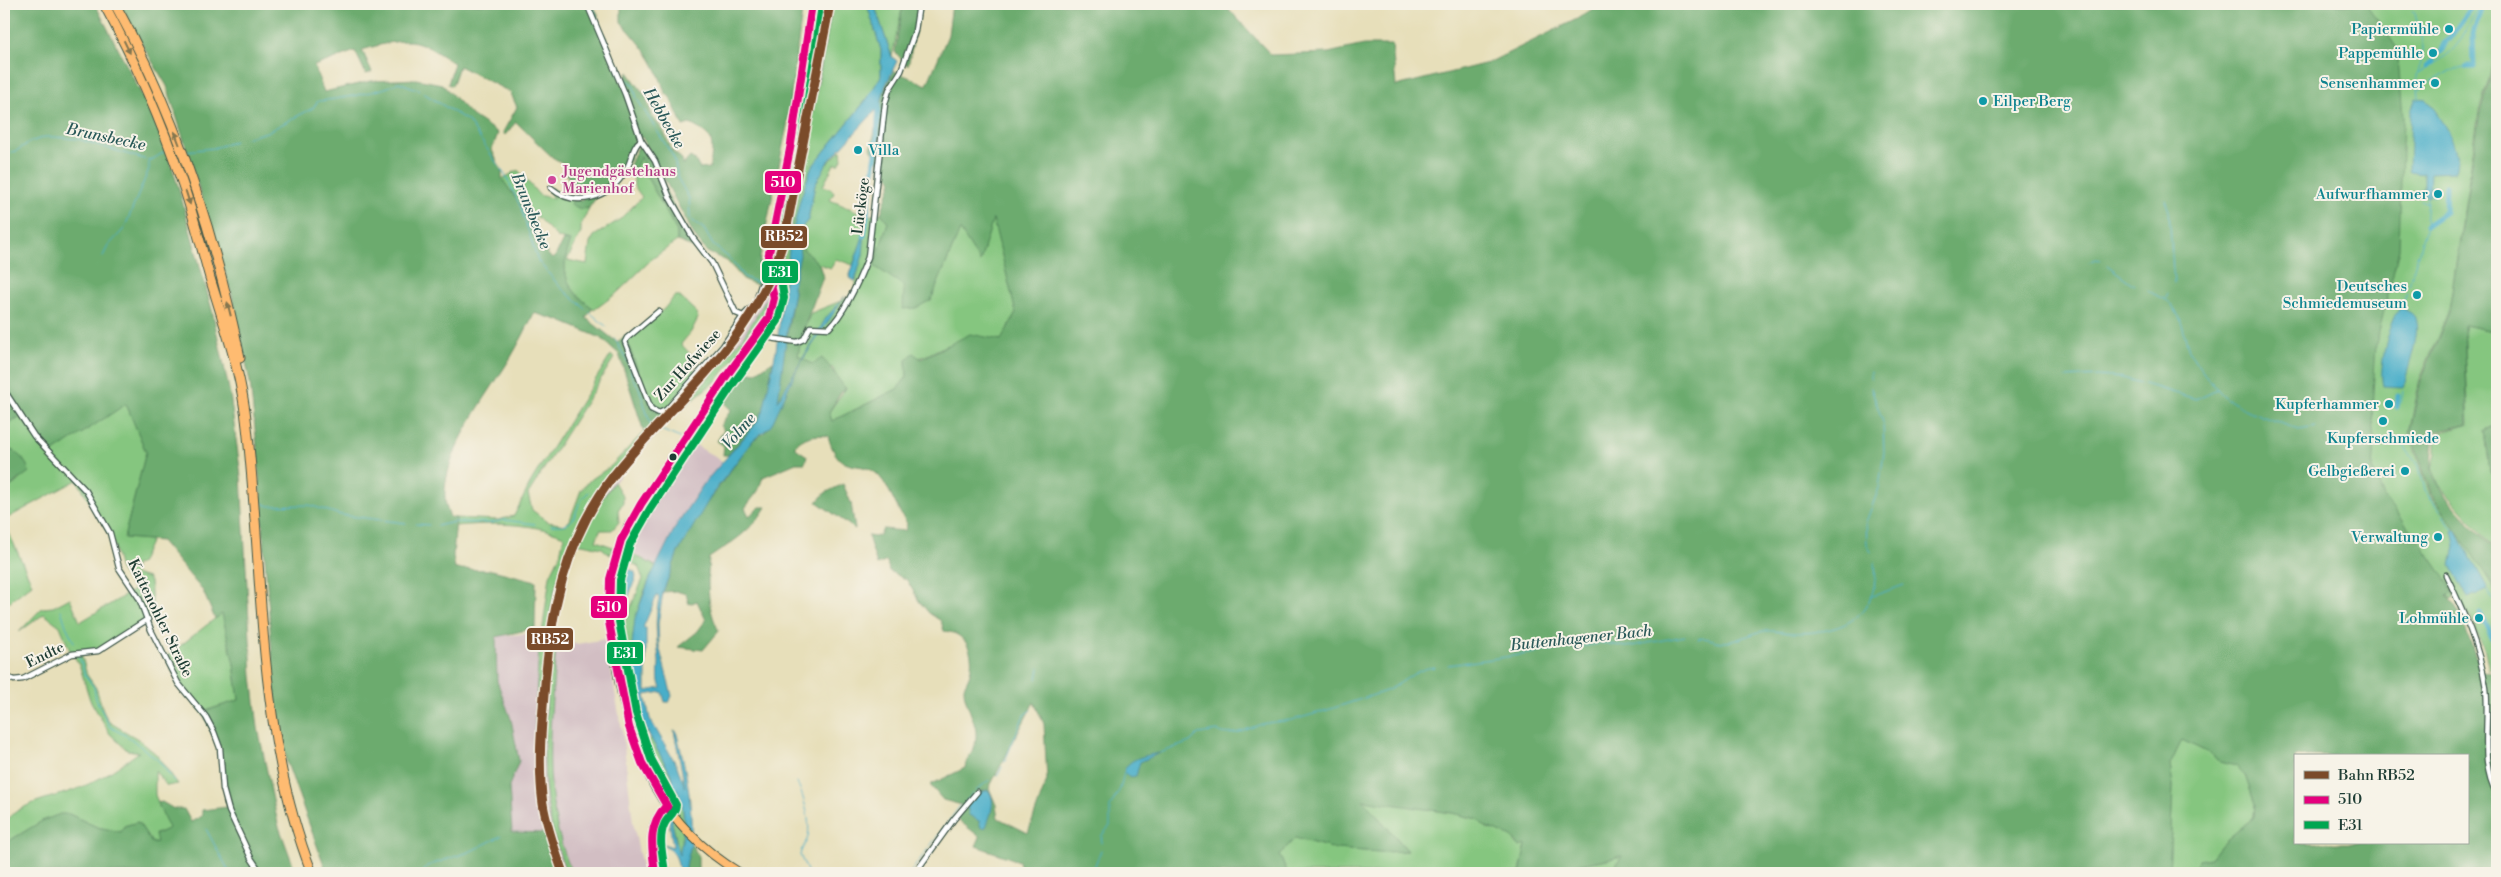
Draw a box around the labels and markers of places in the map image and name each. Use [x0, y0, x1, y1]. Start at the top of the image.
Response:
place label: Papiermühle [2351, 20, 2439, 39]
marker: Papiermühle [2443, 23, 2455, 35]
place label: Pappemühle [2338, 44, 2423, 63]
marker: Pappemühle [2427, 47, 2439, 59]
place label: Sensenhammer [2320, 74, 2426, 93]
marker: Sensenhammer [2429, 77, 2441, 89]
place label: Eilper Berg [1993, 92, 2071, 111]
marker: Eilper Berg [1977, 95, 1989, 107]
place label: Villa [867, 141, 900, 160]
marker: Villa [852, 144, 864, 156]
place label: Jugendgästehaus Marienhof [561, 162, 676, 198]
marker: Jugendgästehaus Marienhof [546, 174, 558, 186]
place label: Aufwurfhammer [2315, 185, 2429, 204]
marker: Aufwurfhammer [2432, 188, 2444, 200]
place label: Deutsches Schmiedemuseum [2283, 277, 2407, 313]
marker: Deutsches Schmiedemuseum [2411, 289, 2423, 301]
place label: Kupferhammer [2275, 395, 2380, 414]
marker: Kupferhammer [2383, 398, 2395, 410]
marker: Kupferschmiede [2377, 415, 2389, 427]
place label: Kupferschmiede [2327, 429, 2439, 448]
unlabelled marker [668, 452, 678, 462]
place label: Gelbgießerei [2308, 462, 2395, 481]
marker: Gelbgießerei [2399, 465, 2411, 477]
place label: Verwaltung [2350, 528, 2428, 547]
marker: Verwaltung [2432, 531, 2444, 543]
place label: Lohmühle [2399, 609, 2469, 628]
marker: Lohmühle [2473, 612, 2485, 624]

